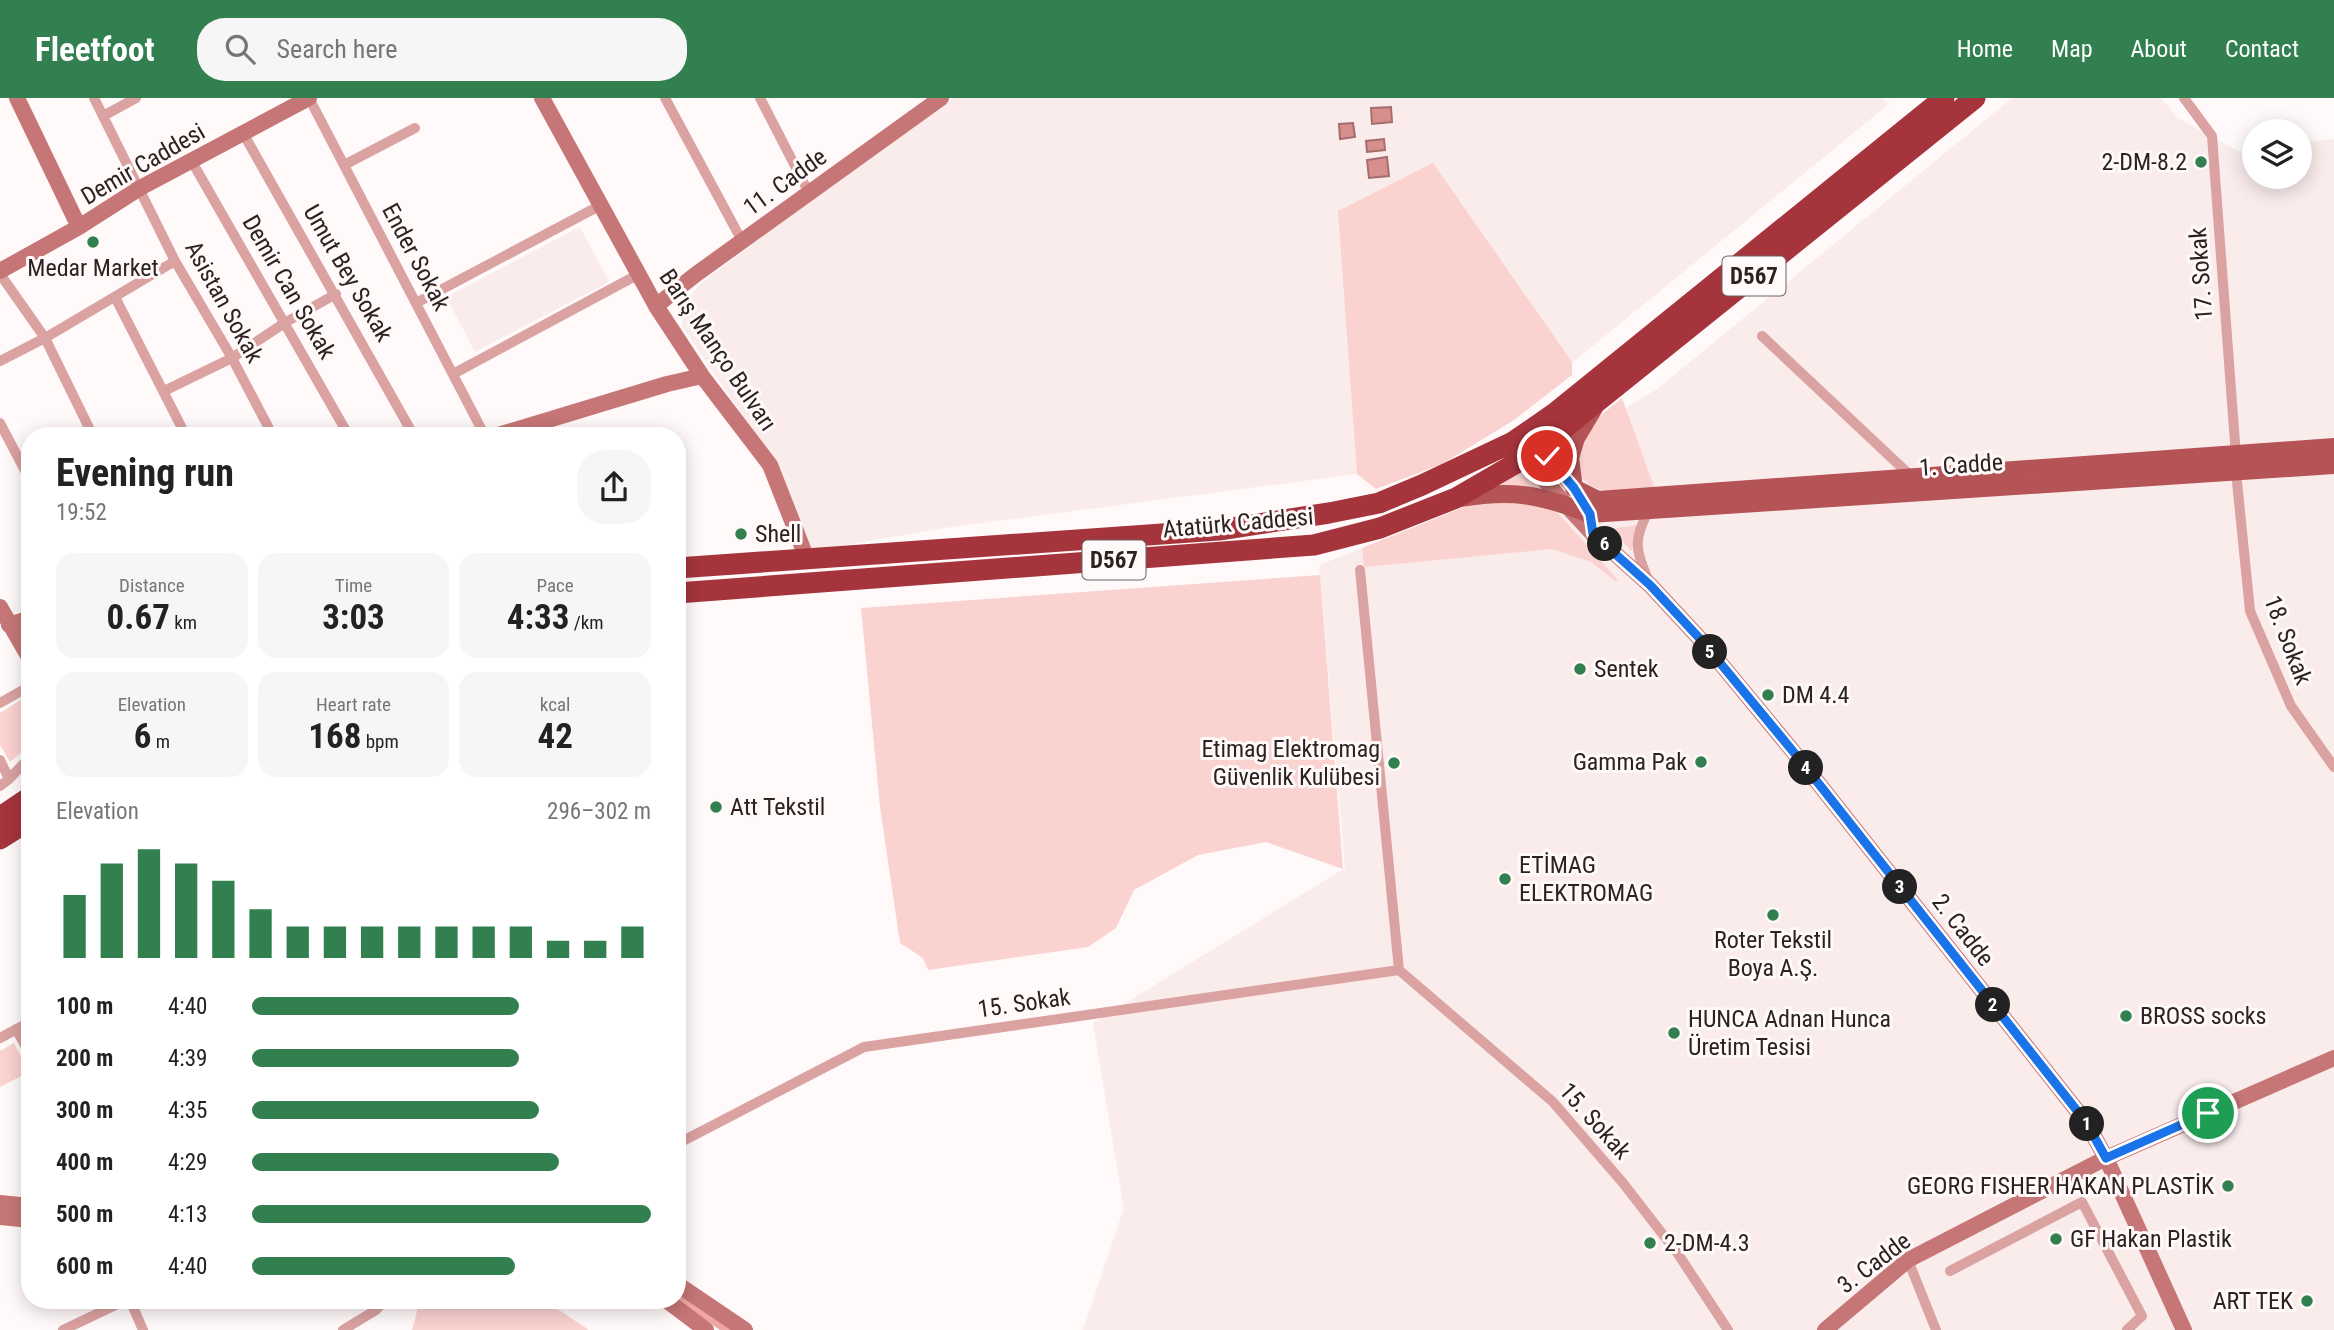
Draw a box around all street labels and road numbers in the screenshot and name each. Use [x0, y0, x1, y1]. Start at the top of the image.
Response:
street label: Demir Caddesi [76, 117, 210, 211]
street label: 11. Cadde [738, 143, 832, 221]
street label: Ender Sokak [376, 199, 456, 315]
street label: Umut Bey Sokak [298, 200, 398, 346]
street label: Demir Can Sokak [237, 210, 342, 364]
street label: 17. Sokak [2184, 226, 2218, 321]
street label: Asistan Sokak [179, 236, 269, 368]
road number: D567 [1722, 256, 1786, 295]
street label: Barış Manço Bulvarı [654, 264, 782, 436]
street label: 1. Cadde [1918, 448, 2004, 482]
street label: Atatürk Caddesi [1161, 502, 1315, 544]
road number: D567 [1082, 540, 1146, 580]
street label: 18. Sokak [2258, 591, 2318, 689]
street label: 2. Cadde [1926, 888, 2000, 972]
street label: 15. Sokak [976, 983, 1072, 1023]
street label: 15. Sokak [1553, 1077, 1637, 1165]
street label: 3. Cadde [1832, 1227, 1916, 1299]

